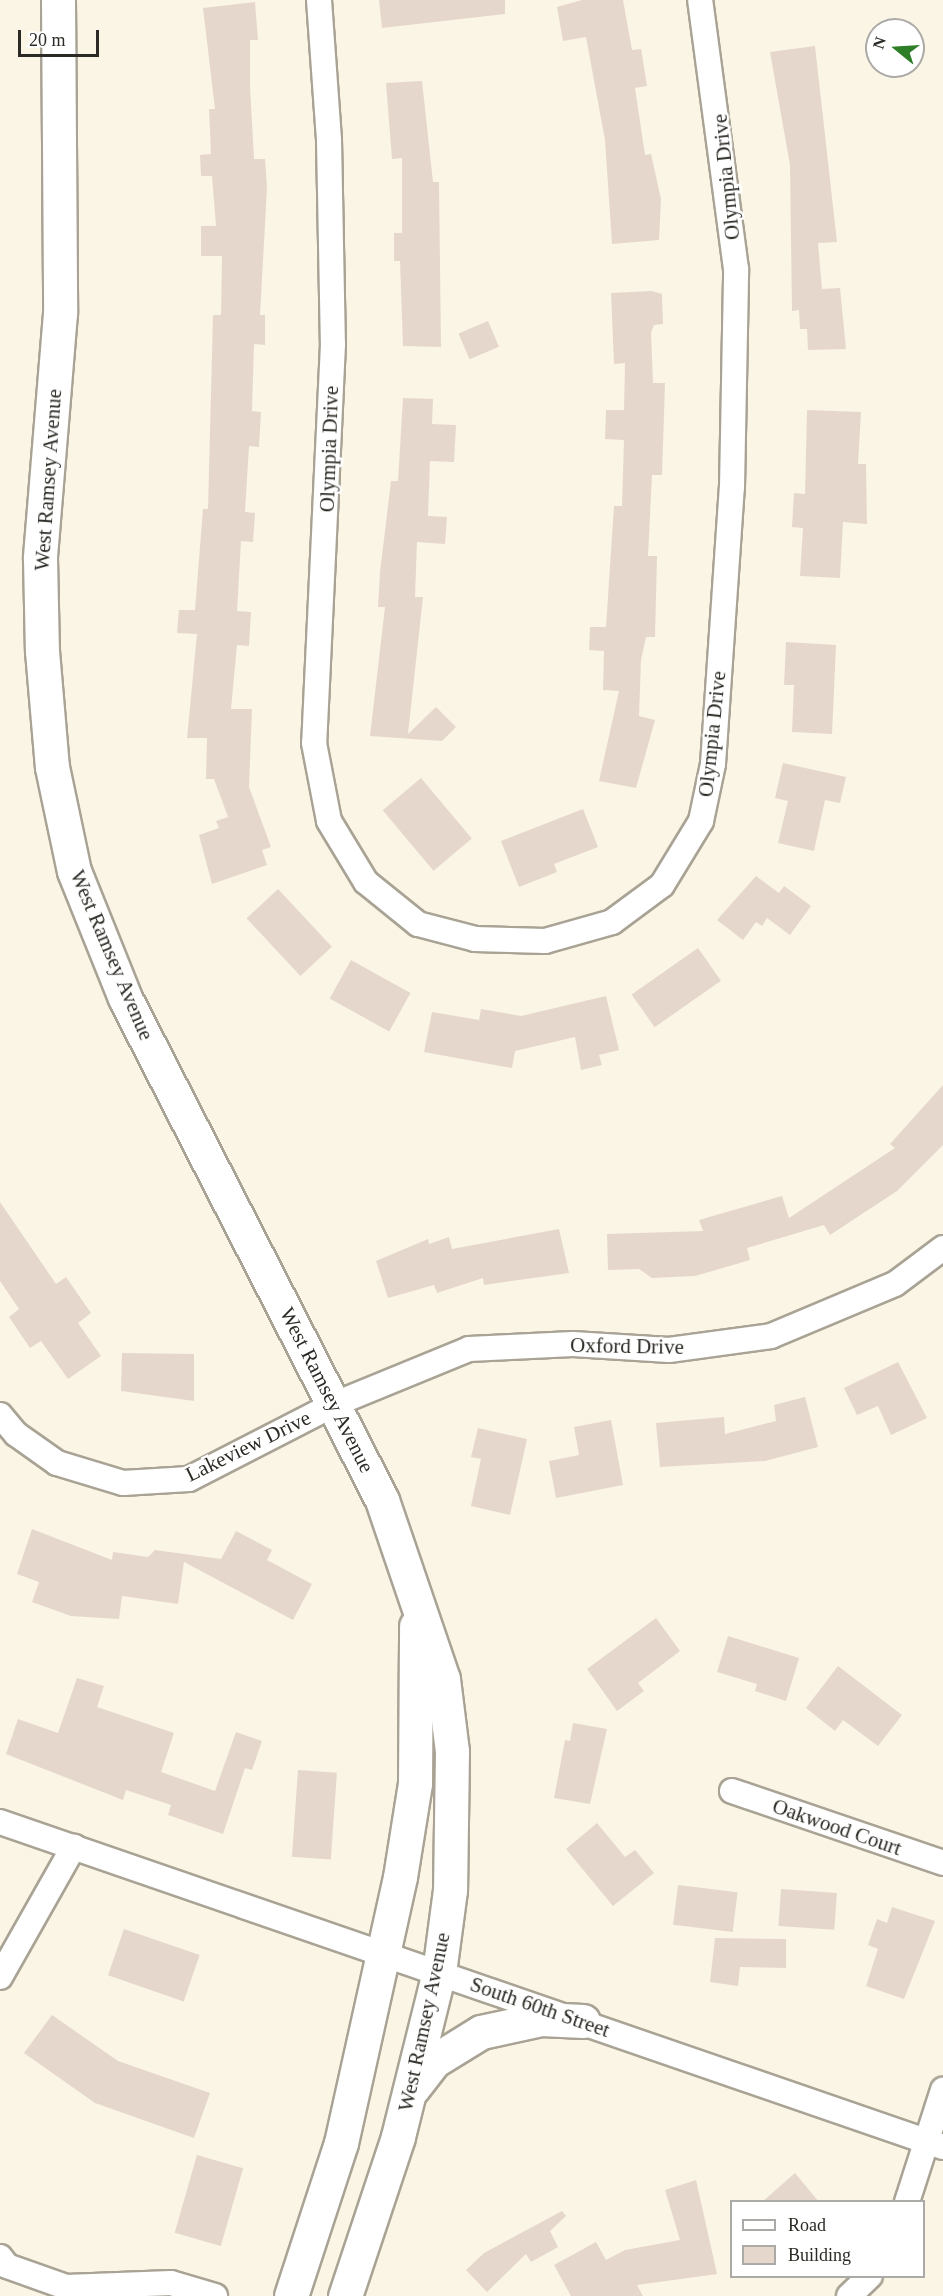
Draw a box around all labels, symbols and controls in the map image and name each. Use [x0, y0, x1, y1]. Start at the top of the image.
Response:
scale bar [21, 18, 102, 56]
north arrow [865, 18, 925, 78]
text: 20 m [29, 30, 66, 50]
text: N [869, 35, 889, 51]
street label: Olympia Drive [707, 113, 745, 241]
street label: Olympia Drive [314, 385, 344, 513]
street label: West Ramsey Avenue [29, 388, 67, 572]
street label: Olympia Drive [693, 670, 731, 798]
street label: West Ramsey Avenue [65, 866, 159, 1044]
street label: West Ramsey Avenue [274, 1303, 380, 1477]
street label: Oxford Drive [570, 1332, 684, 1360]
street label: Lakeview Drive [181, 1405, 315, 1487]
street label: Oakwood Court [769, 1793, 905, 1861]
street label: West Ramsey Avenue [393, 1930, 455, 2114]
street label: South 60th Street [467, 1971, 613, 2043]
legend [730, 2200, 925, 2278]
text: Road [788, 2215, 826, 2235]
text: Building [788, 2245, 851, 2265]

